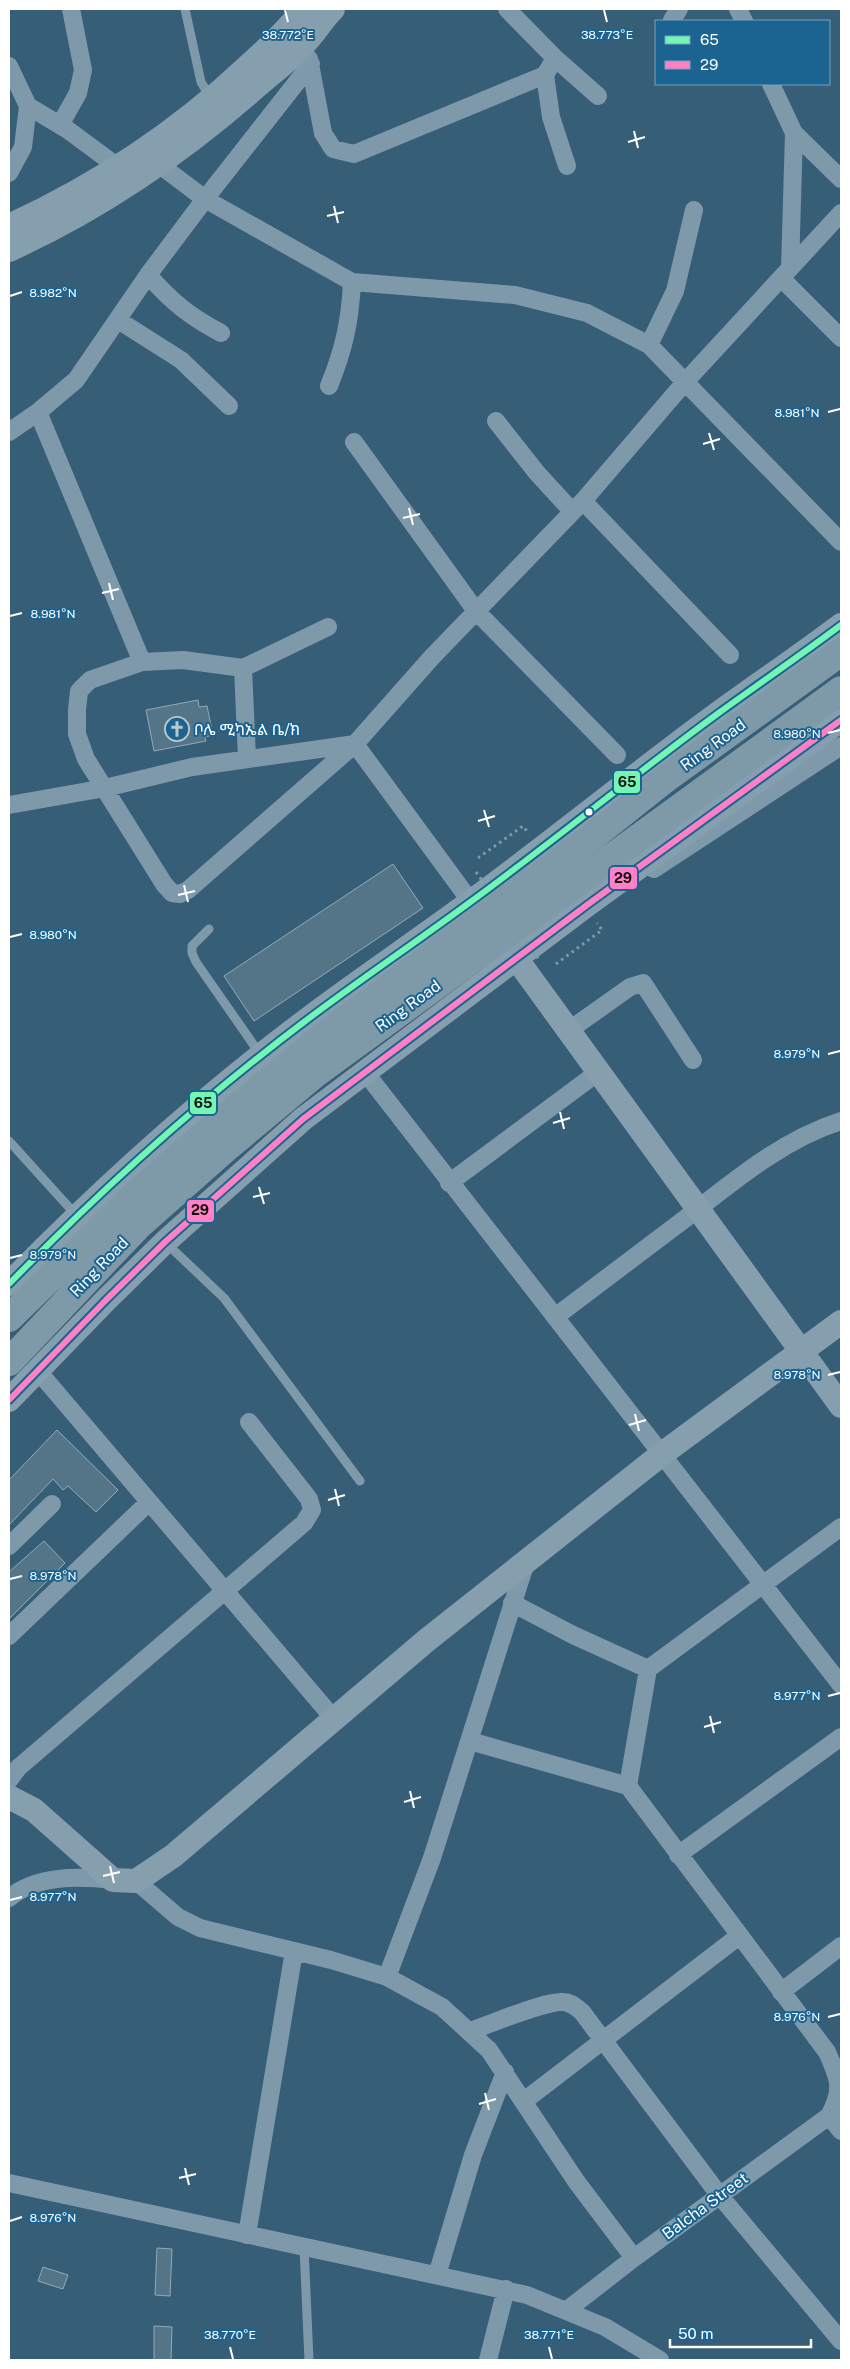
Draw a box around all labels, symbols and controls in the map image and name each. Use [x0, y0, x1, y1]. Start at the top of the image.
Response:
legend [655, 20, 830, 85]
text: 38.772°E [262, 28, 314, 42]
text: 38.773°E [581, 28, 633, 42]
text: 65 [700, 31, 719, 48]
text: 29 [700, 56, 718, 73]
text: 8.982°N [29, 286, 77, 300]
text: 8.981°N [774, 406, 820, 420]
text: 8.981°N [30, 607, 76, 621]
street label: Ring Road [677, 715, 749, 775]
church icon: ቦሌ ሚካኤል ቤ/ክ [164, 716, 190, 742]
place label: ቦሌ ሚካኤል ቤ/ክ [194, 720, 300, 739]
text: 8.980°N [773, 727, 821, 741]
line badge: 65 [613, 770, 641, 794]
text: 65 [618, 774, 636, 790]
unlabelled marker [584, 807, 594, 817]
line badge: 29 [609, 866, 638, 890]
text: 29 [614, 870, 632, 886]
text: 8.980°N [29, 928, 77, 942]
street label: Ring Road [372, 976, 444, 1036]
text: 8.979°N [774, 1047, 820, 1061]
line badge: 65 [189, 1091, 217, 1115]
text: 65 [194, 1095, 212, 1111]
line badge: 29 [186, 1199, 215, 1223]
text: 29 [191, 1202, 209, 1218]
street label: Ring Road [66, 1233, 132, 1301]
text: 8.979°N [30, 1248, 76, 1262]
text: 8.978°N [773, 1368, 821, 1382]
text: 8.978°N [29, 1569, 77, 1583]
text: 8.977°N [774, 1689, 820, 1703]
text: 8.977°N [30, 1890, 76, 1904]
text: 8.976°N [774, 2010, 820, 2024]
street label: Balcha Street [658, 2169, 752, 2243]
text: 8.976°N [30, 2211, 76, 2225]
scale bar [670, 2316, 811, 2348]
text: 50 m [678, 2325, 713, 2342]
text: 38.770°E [204, 2328, 256, 2342]
text: 38.771°E [524, 2328, 574, 2342]

